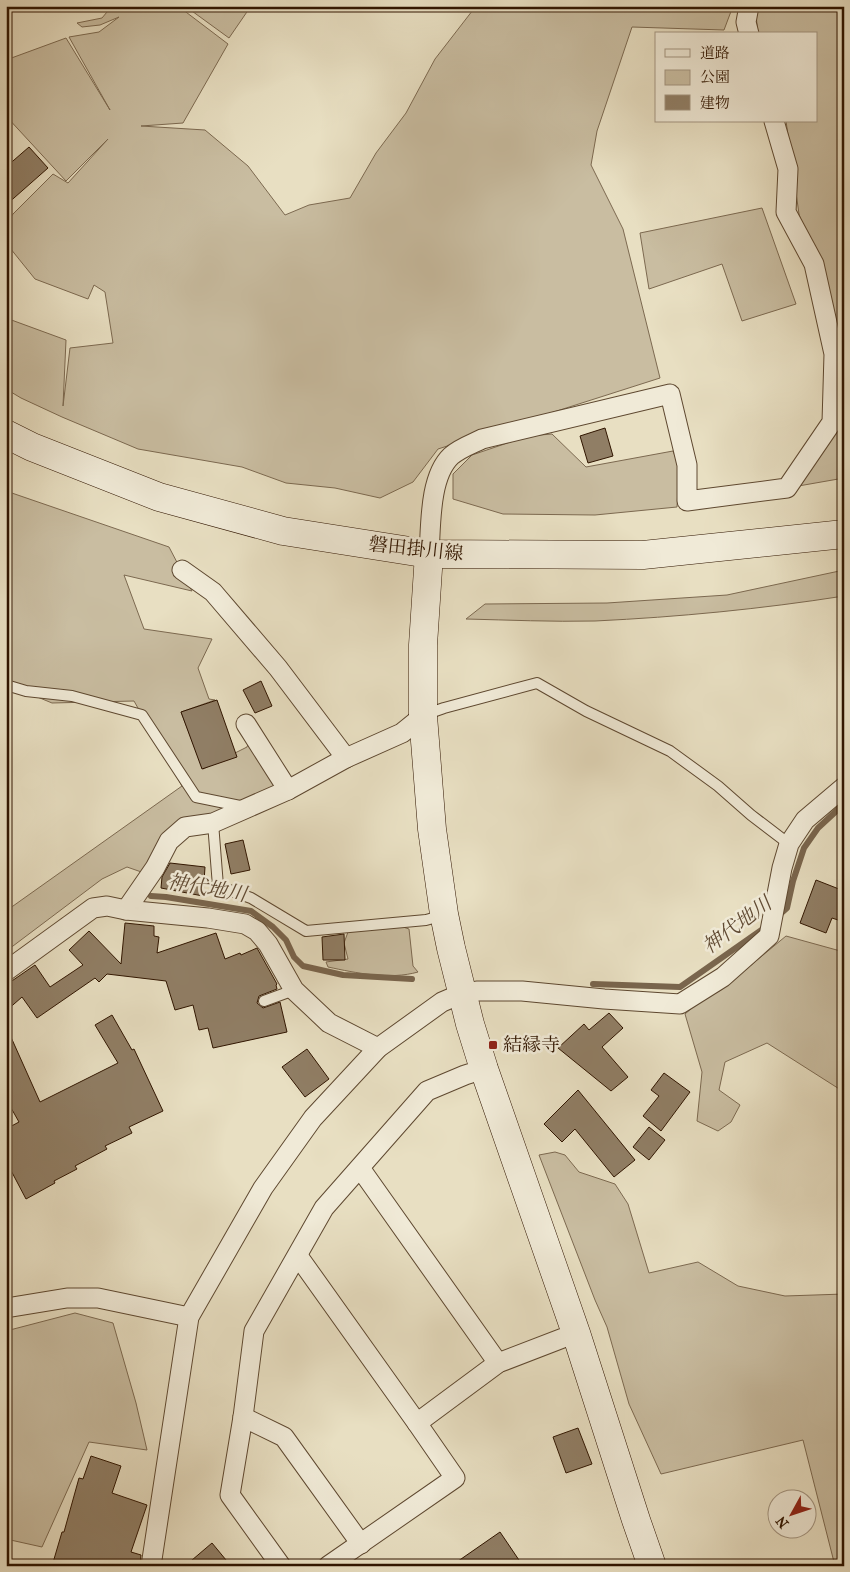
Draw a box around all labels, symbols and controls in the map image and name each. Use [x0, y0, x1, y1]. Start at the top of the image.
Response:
legend [655, 32, 818, 122]
text: 道路 [700, 44, 730, 62]
text: 公園 [700, 68, 730, 86]
text: 建物 [700, 94, 730, 112]
street label: 磐田掛川線 [368, 533, 464, 565]
water label: 神代地川 [166, 870, 250, 907]
water label: 神代地川 [698, 891, 777, 958]
place label: 結縁寺 [503, 1034, 560, 1056]
marker: 結縁寺 [487, 1039, 499, 1051]
north arrow [768, 1490, 818, 1540]
text: N [772, 1512, 792, 1532]

